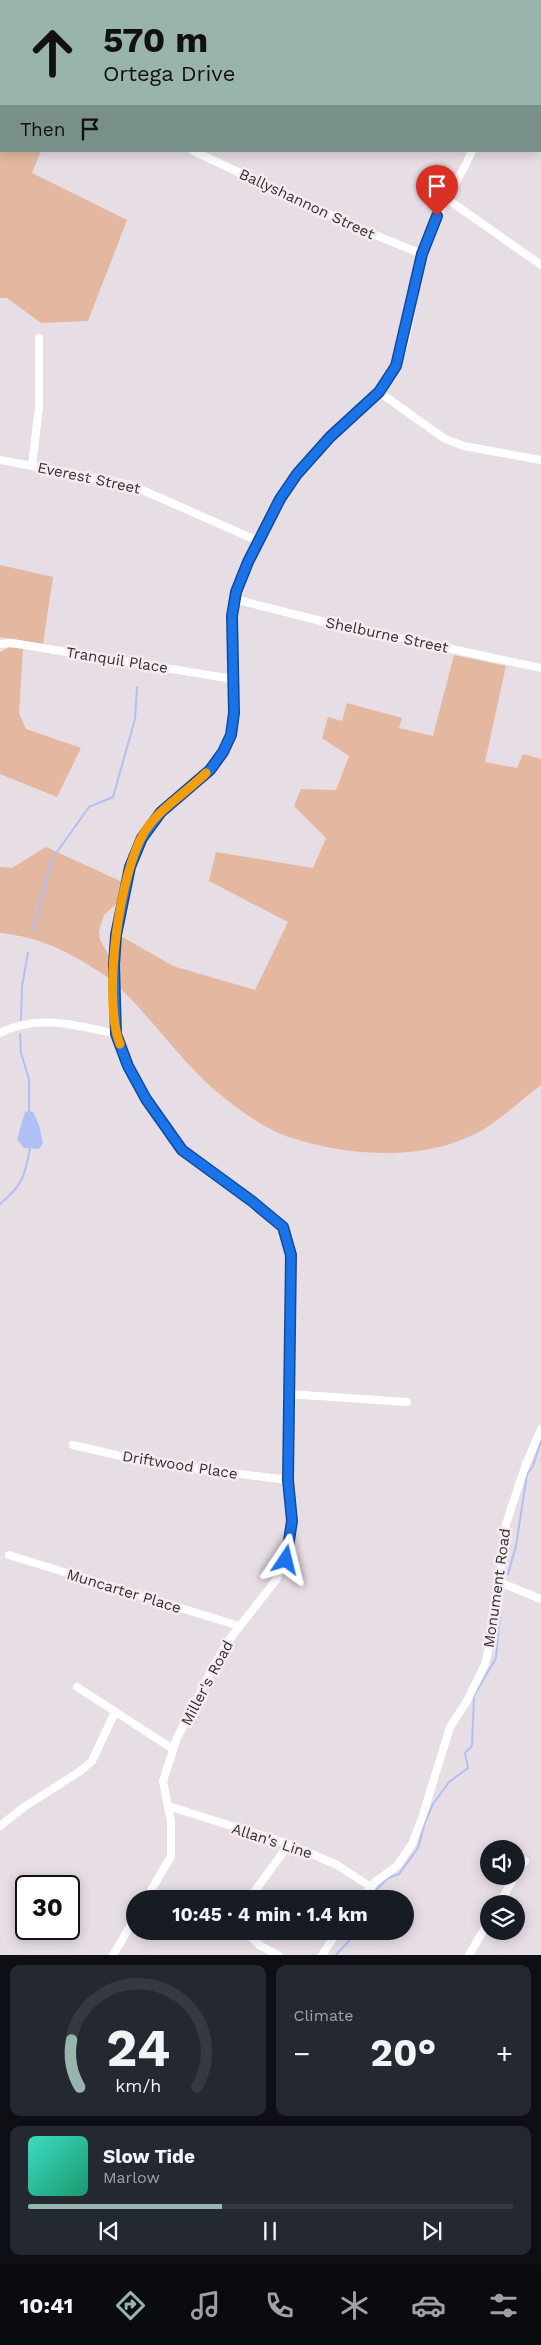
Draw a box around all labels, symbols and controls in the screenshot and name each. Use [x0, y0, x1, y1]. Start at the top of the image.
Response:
text: 570 m [103, 19, 208, 61]
icon: ahead [20, 20, 85, 85]
text: Ortega Drive [103, 61, 235, 86]
icon: arrive [76, 115, 104, 143]
text: Then [20, 118, 66, 141]
street label: Ballyshannon Street [236, 165, 378, 244]
pin [416, 165, 458, 216]
icon: arrive [423, 172, 451, 200]
street label: Everest Street [36, 458, 143, 498]
street label: Shelburne Street [324, 613, 451, 657]
street label: Tranquil Place [65, 643, 169, 677]
street label: Driftwood Place [121, 1447, 239, 1483]
street label: Monument Road [480, 1527, 514, 1649]
position arrow [259, 1533, 311, 1585]
street label: Muncarter Place [65, 1565, 183, 1617]
street label: Miller's Road [177, 1637, 237, 1729]
street label: Allan's Line [229, 1820, 315, 1862]
map controls [480, 1840, 525, 1940]
button: sound [480, 1840, 525, 1885]
speed limit sign: 30 [15, 1875, 80, 1940]
button: layers [480, 1895, 525, 1940]
text: 10:45 · 4 min · 1.4 km [172, 1903, 368, 1926]
text: Climate [294, 2006, 354, 2025]
text: 24 [106, 2018, 170, 2079]
text: 20° [370, 2031, 436, 2075]
text: − [294, 2037, 310, 2070]
text: + [496, 2037, 513, 2070]
text: km/h [115, 2075, 161, 2096]
text: Slow Tide [103, 2145, 195, 2168]
text: Marlow [103, 2168, 160, 2187]
icon: previous [95, 2217, 123, 2245]
icon: pause [256, 2217, 284, 2245]
icon: next [418, 2217, 446, 2245]
icon: directions [113, 2288, 148, 2323]
icon: music [188, 2288, 223, 2323]
icon: phone [262, 2288, 297, 2323]
icon: climate [337, 2288, 372, 2323]
icon: car [411, 2288, 446, 2323]
icon: filters [486, 2288, 521, 2323]
text: 10:41 [20, 2293, 73, 2318]

